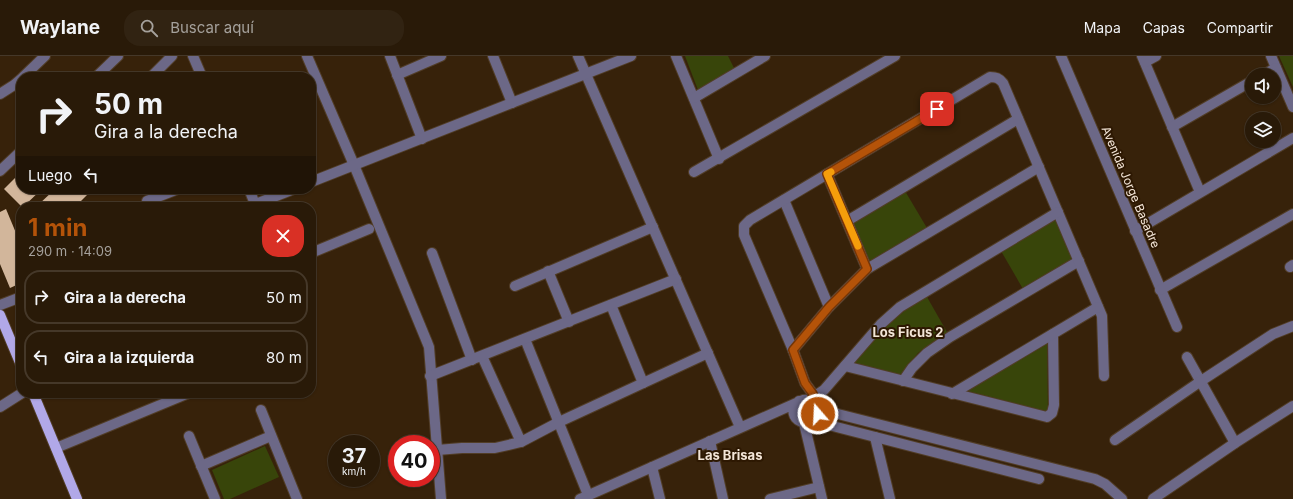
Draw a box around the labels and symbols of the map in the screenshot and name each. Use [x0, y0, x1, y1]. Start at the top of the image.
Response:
pin [920, 92, 954, 126]
street label: Avenida Jorge Basadre [1099, 124, 1163, 250]
district label: Los Ficus 2 [872, 324, 944, 340]
position arrow [797, 393, 839, 435]
speed limit sign: 40 [388, 435, 440, 487]
district label: Las Brisas [698, 447, 762, 463]

